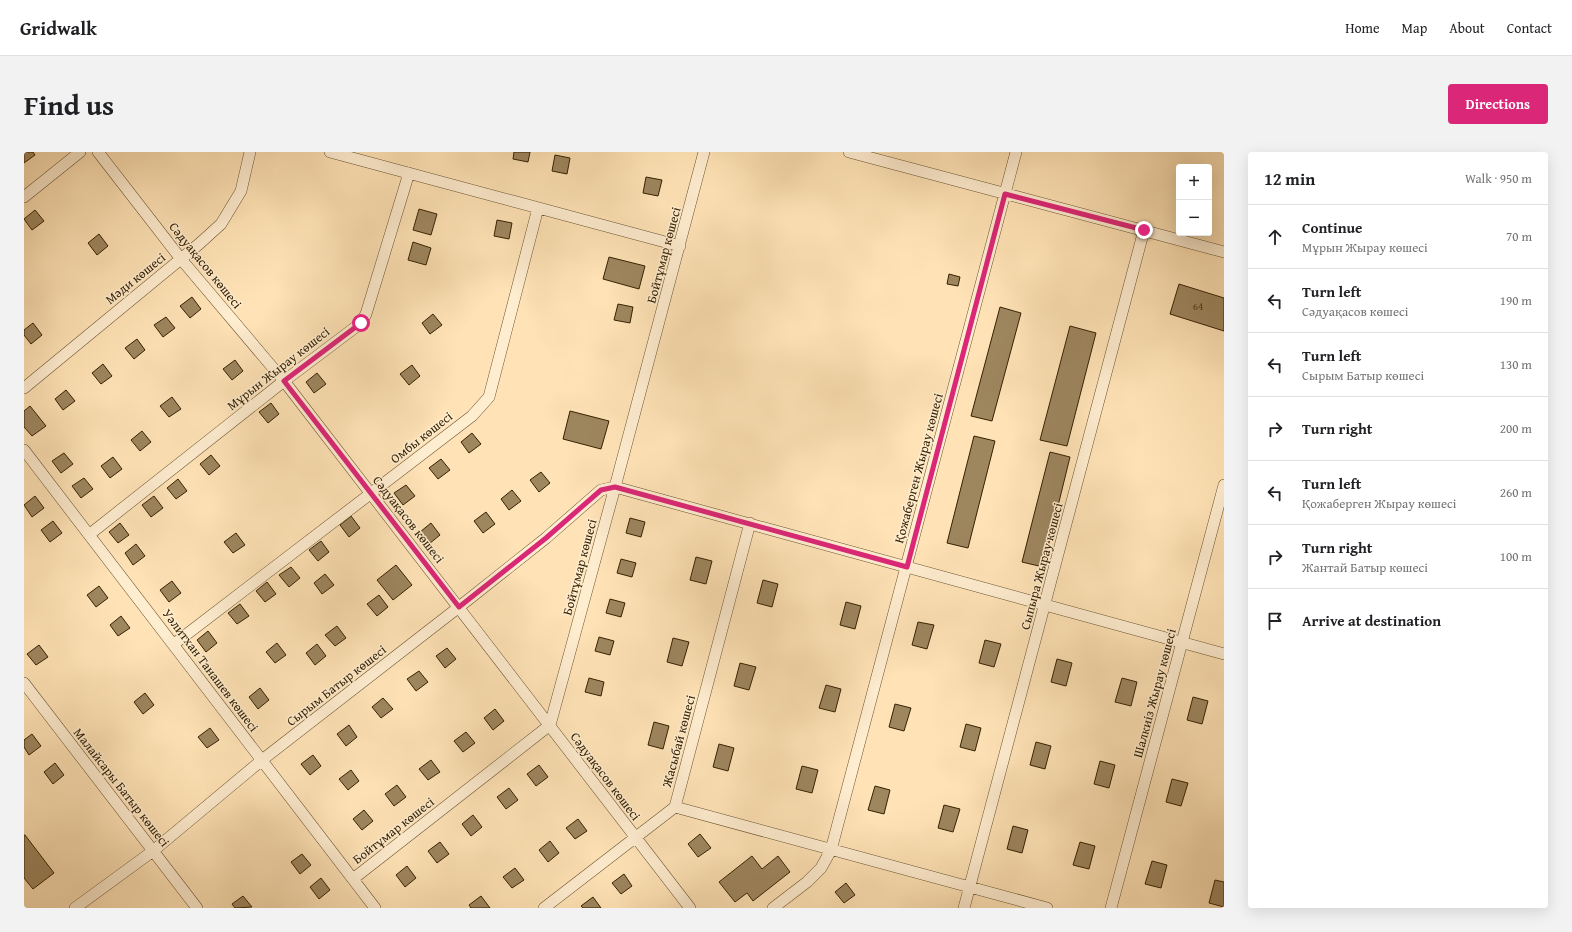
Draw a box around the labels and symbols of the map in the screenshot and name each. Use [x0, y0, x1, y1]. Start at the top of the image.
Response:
street label: Бойтұмар көшесі [641, 205, 686, 305]
street label: Сәдуақасов көшесі [165, 218, 247, 313]
route end [1135, 221, 1153, 239]
street label: Мәди көшесі [101, 248, 170, 309]
house number: 64 [1193, 298, 1203, 314]
route start [352, 314, 370, 332]
street label: Мұрын Жырау көшесі [223, 322, 334, 415]
street label: Қожаберген Жырау көшесі [889, 391, 948, 545]
street label: Омбы көшесі [386, 407, 457, 468]
street label: Сәдуақасов көшесі [368, 472, 449, 567]
street label: Сыпыра Жырау көшесі [1015, 500, 1068, 632]
street label: Бойтұмар көшесі [557, 517, 602, 617]
street label: Уәлитхан Танашев көшесі [158, 605, 263, 736]
street label: Шалкиіз Жырау көшесі [1128, 626, 1181, 760]
street label: Сырым Батыр көшесі [282, 640, 391, 730]
street label: Жасыбай көшесі [657, 693, 700, 790]
street label: Малайсары Батыр көшесі [69, 724, 174, 851]
street label: Сәдуақасов көшесі [566, 728, 645, 825]
street label: Бойтұмар көшесі [348, 792, 438, 868]

